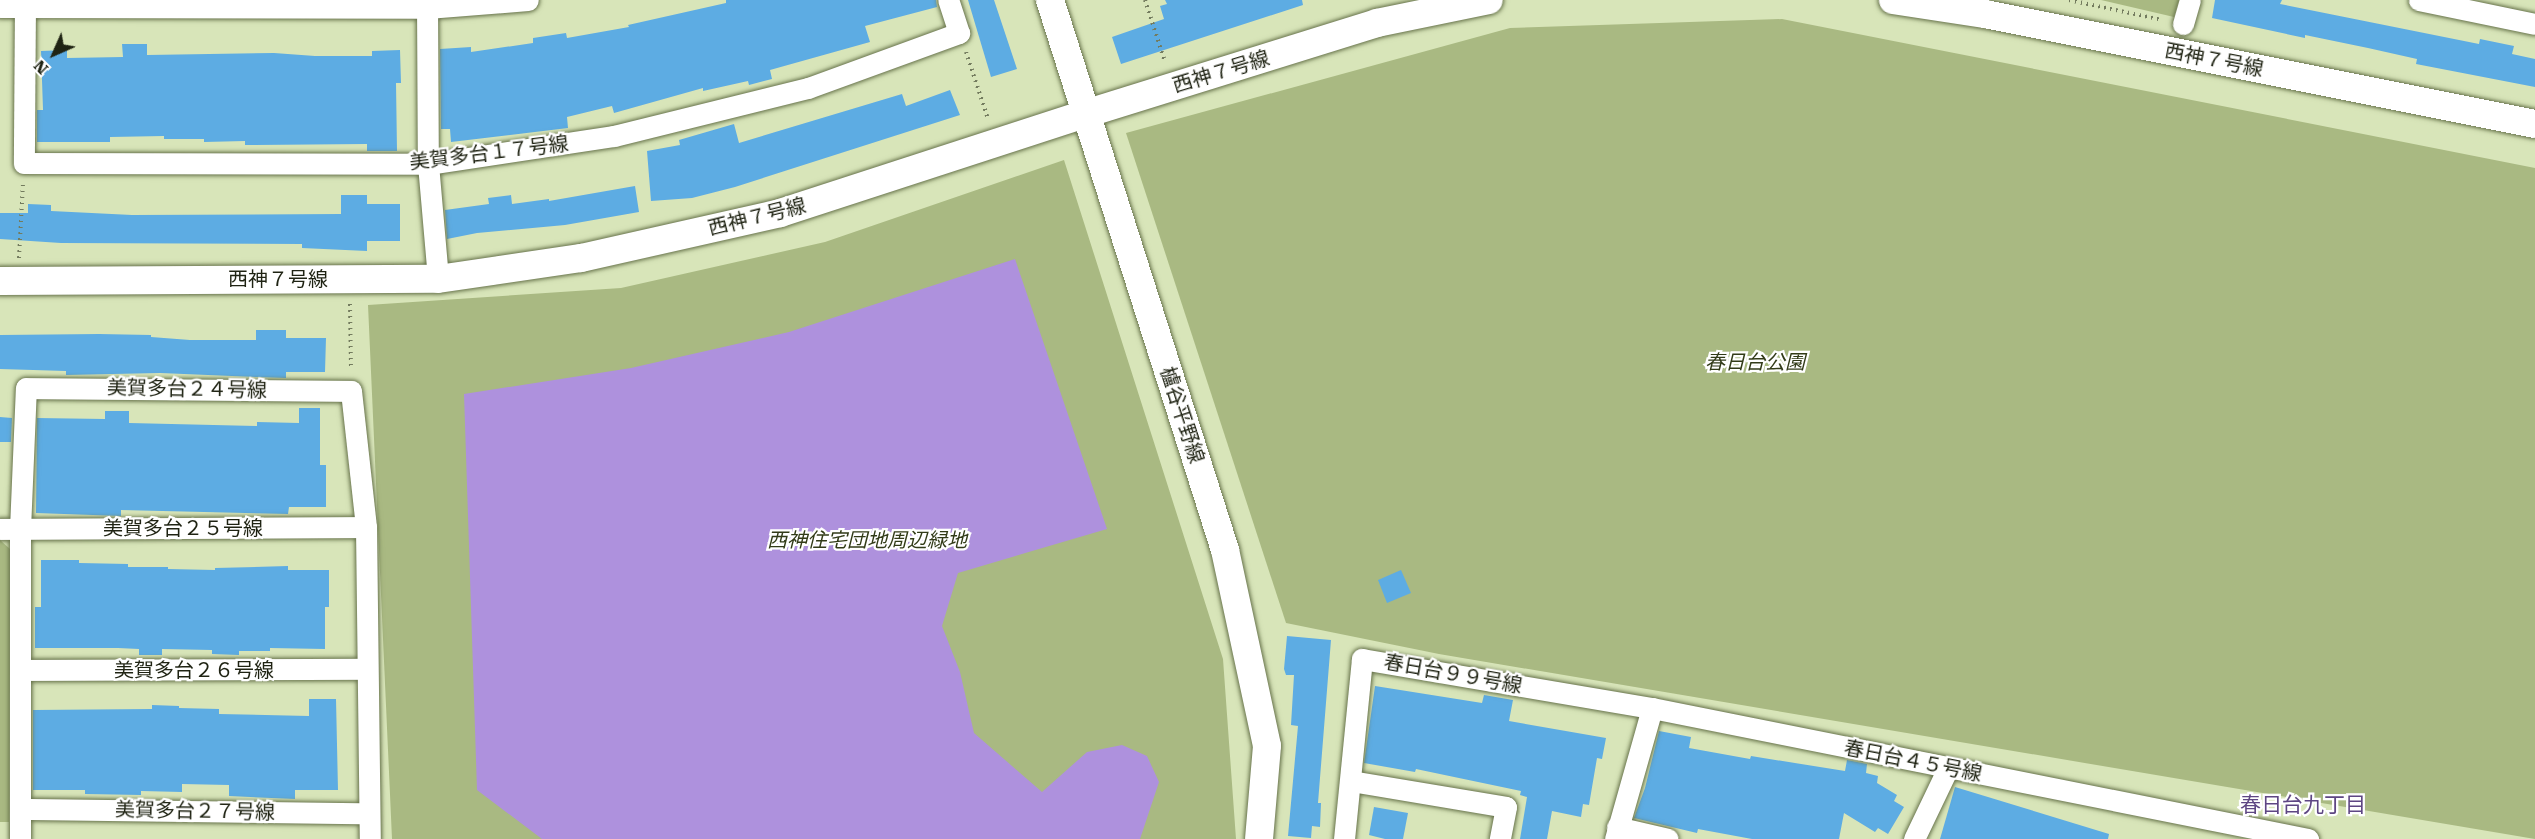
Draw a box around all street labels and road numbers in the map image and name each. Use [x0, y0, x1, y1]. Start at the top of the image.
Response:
street label: 西神７号線 [2163, 39, 2265, 81]
street label: 西神７号線 [1170, 46, 1272, 98]
street label: 美賀多台１７号線 [408, 131, 570, 175]
street label: 西神７号線 [706, 193, 808, 241]
street label: 西神７号線 [228, 267, 328, 291]
street label: 櫨谷平野線 [1155, 364, 1209, 466]
street label: 美賀多台２４号線 [107, 376, 267, 402]
street label: 美賀多台２５号線 [103, 516, 263, 540]
street label: 春日台９９号線 [1382, 650, 1524, 698]
street label: 美賀多台２６号線 [114, 658, 274, 682]
street label: 春日台４５号線 [1842, 736, 1984, 786]
street label: 美賀多台２７号線 [115, 798, 275, 824]

